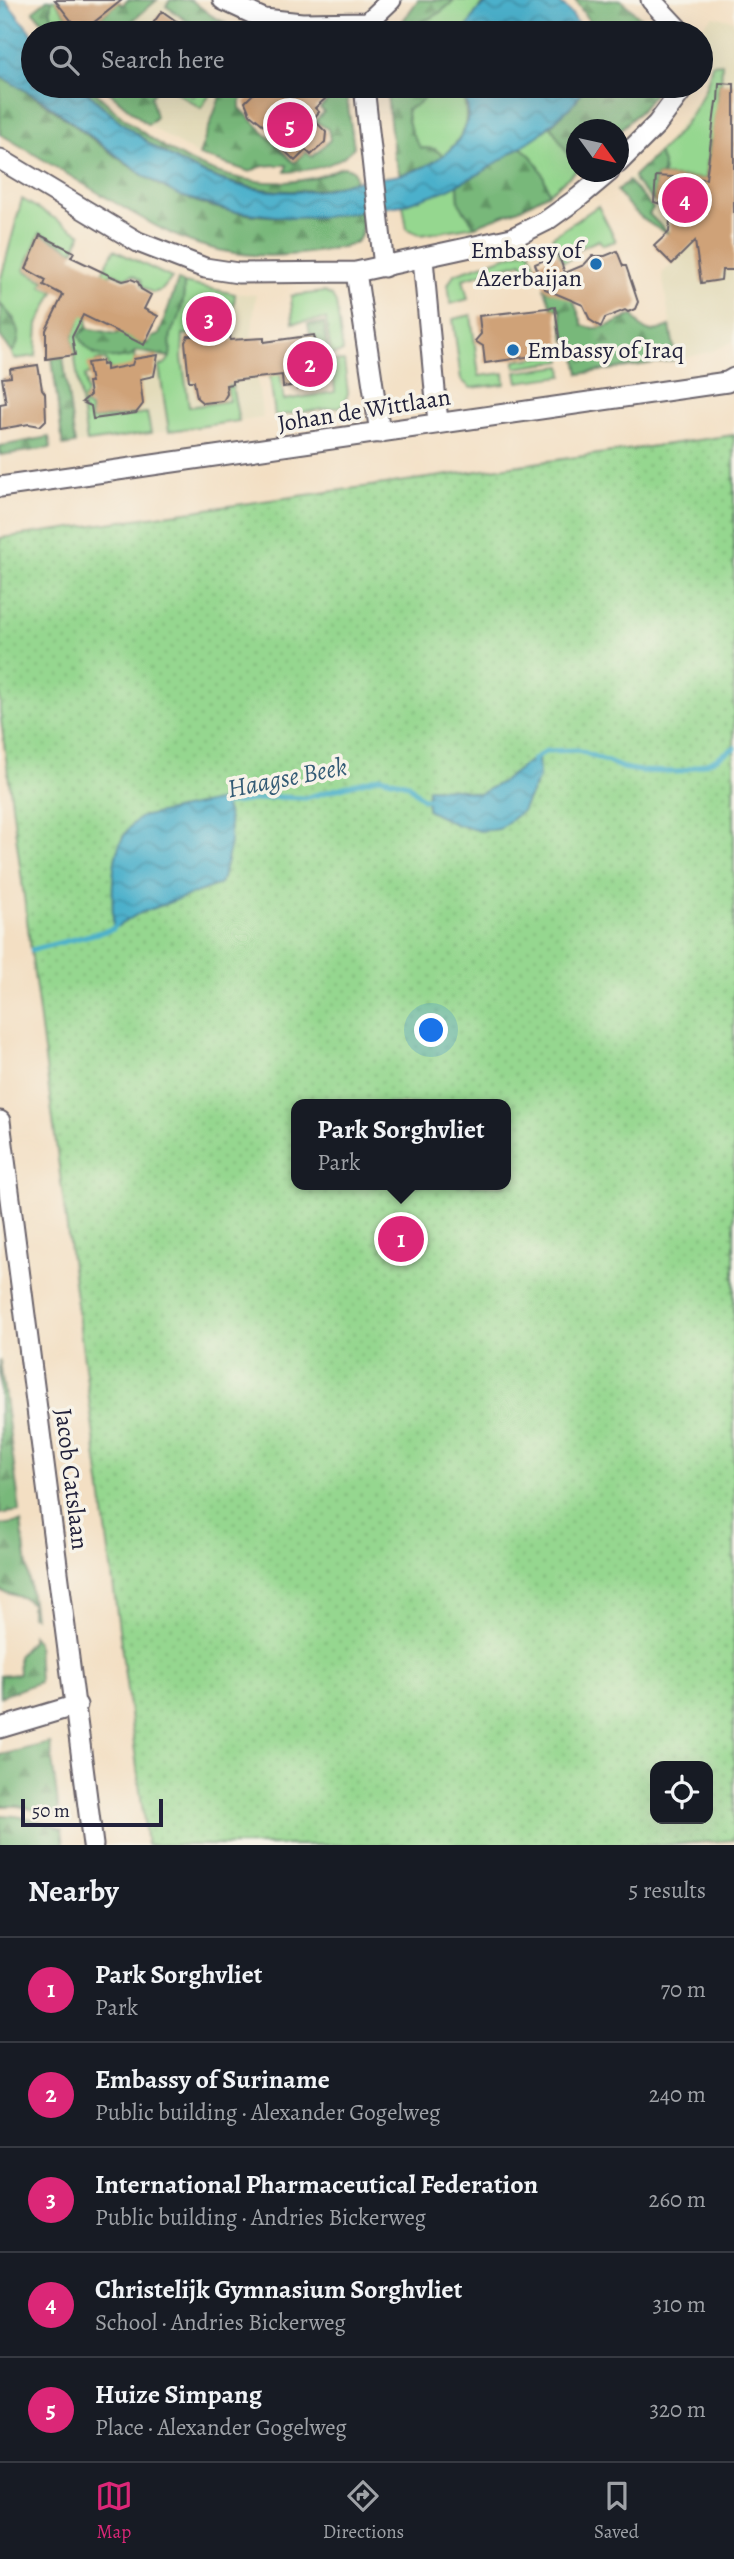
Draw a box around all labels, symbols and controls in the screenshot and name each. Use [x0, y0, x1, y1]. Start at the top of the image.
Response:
search box [21, 21, 713, 98]
icon: search [45, 41, 83, 79]
text: Search here [101, 42, 225, 77]
pin: 5 [267, 99, 313, 151]
north arrow [566, 119, 629, 182]
pin: 4 [662, 174, 708, 226]
place label: Embassy of Azerbaijan [471, 234, 585, 294]
marker: Embassy of Azerbaijan [588, 256, 604, 272]
pin: 3 [186, 293, 232, 345]
place label: Embassy of Iraq [527, 334, 684, 366]
pin: 2 [287, 338, 333, 390]
marker: Embassy of Iraq [505, 342, 521, 358]
street label: Johan de Wittlaan [275, 381, 453, 439]
water label: Haagse Beek [224, 749, 350, 806]
your location [414, 1013, 448, 1047]
popup [291, 1099, 511, 1190]
text: Park Sorghvliet [317, 1112, 485, 1147]
text: Park [317, 1147, 361, 1178]
pin: 1 [378, 1213, 424, 1265]
street label: Jacob Catslaan [47, 1406, 97, 1552]
map controls [650, 1761, 713, 1824]
button: locate [650, 1761, 713, 1824]
scale bar [21, 1796, 163, 1828]
text: 50 m [32, 1798, 70, 1824]
text: Nearby [28, 1871, 119, 1911]
text: 5 results [629, 1875, 706, 1906]
text: Park Sorghvliet [95, 1957, 262, 1992]
text: 1 [47, 1974, 55, 2005]
text: 70 m [660, 1974, 706, 2005]
text: Park [95, 1992, 138, 2023]
text: Embassy of Suriname [95, 2062, 330, 2097]
text: 2 [45, 2079, 57, 2110]
text: 240 m [649, 2079, 706, 2110]
text: Public building · Alexander Gogelweg [95, 2097, 441, 2128]
text: International Pharmaceutical Federation [95, 2167, 538, 2202]
text: 3 [46, 2184, 56, 2215]
text: 260 m [648, 2184, 706, 2215]
text: Public building · Andries Bickerweg [95, 2202, 426, 2233]
text: Christelijk Gymnasium Sorghvliet [95, 2272, 462, 2307]
text: 4 [46, 2289, 56, 2320]
text: 310 m [653, 2289, 706, 2320]
text: School · Andries Bickerweg [95, 2307, 346, 2338]
text: Huize Simpang [95, 2377, 262, 2412]
text: 5 [46, 2394, 56, 2425]
text: 320 m [650, 2394, 706, 2425]
text: Place · Alexander Gogelweg [95, 2412, 347, 2443]
tab: Map [95, 2477, 133, 2545]
tab: Directions [323, 2477, 404, 2545]
tab: Saved [594, 2477, 639, 2545]

